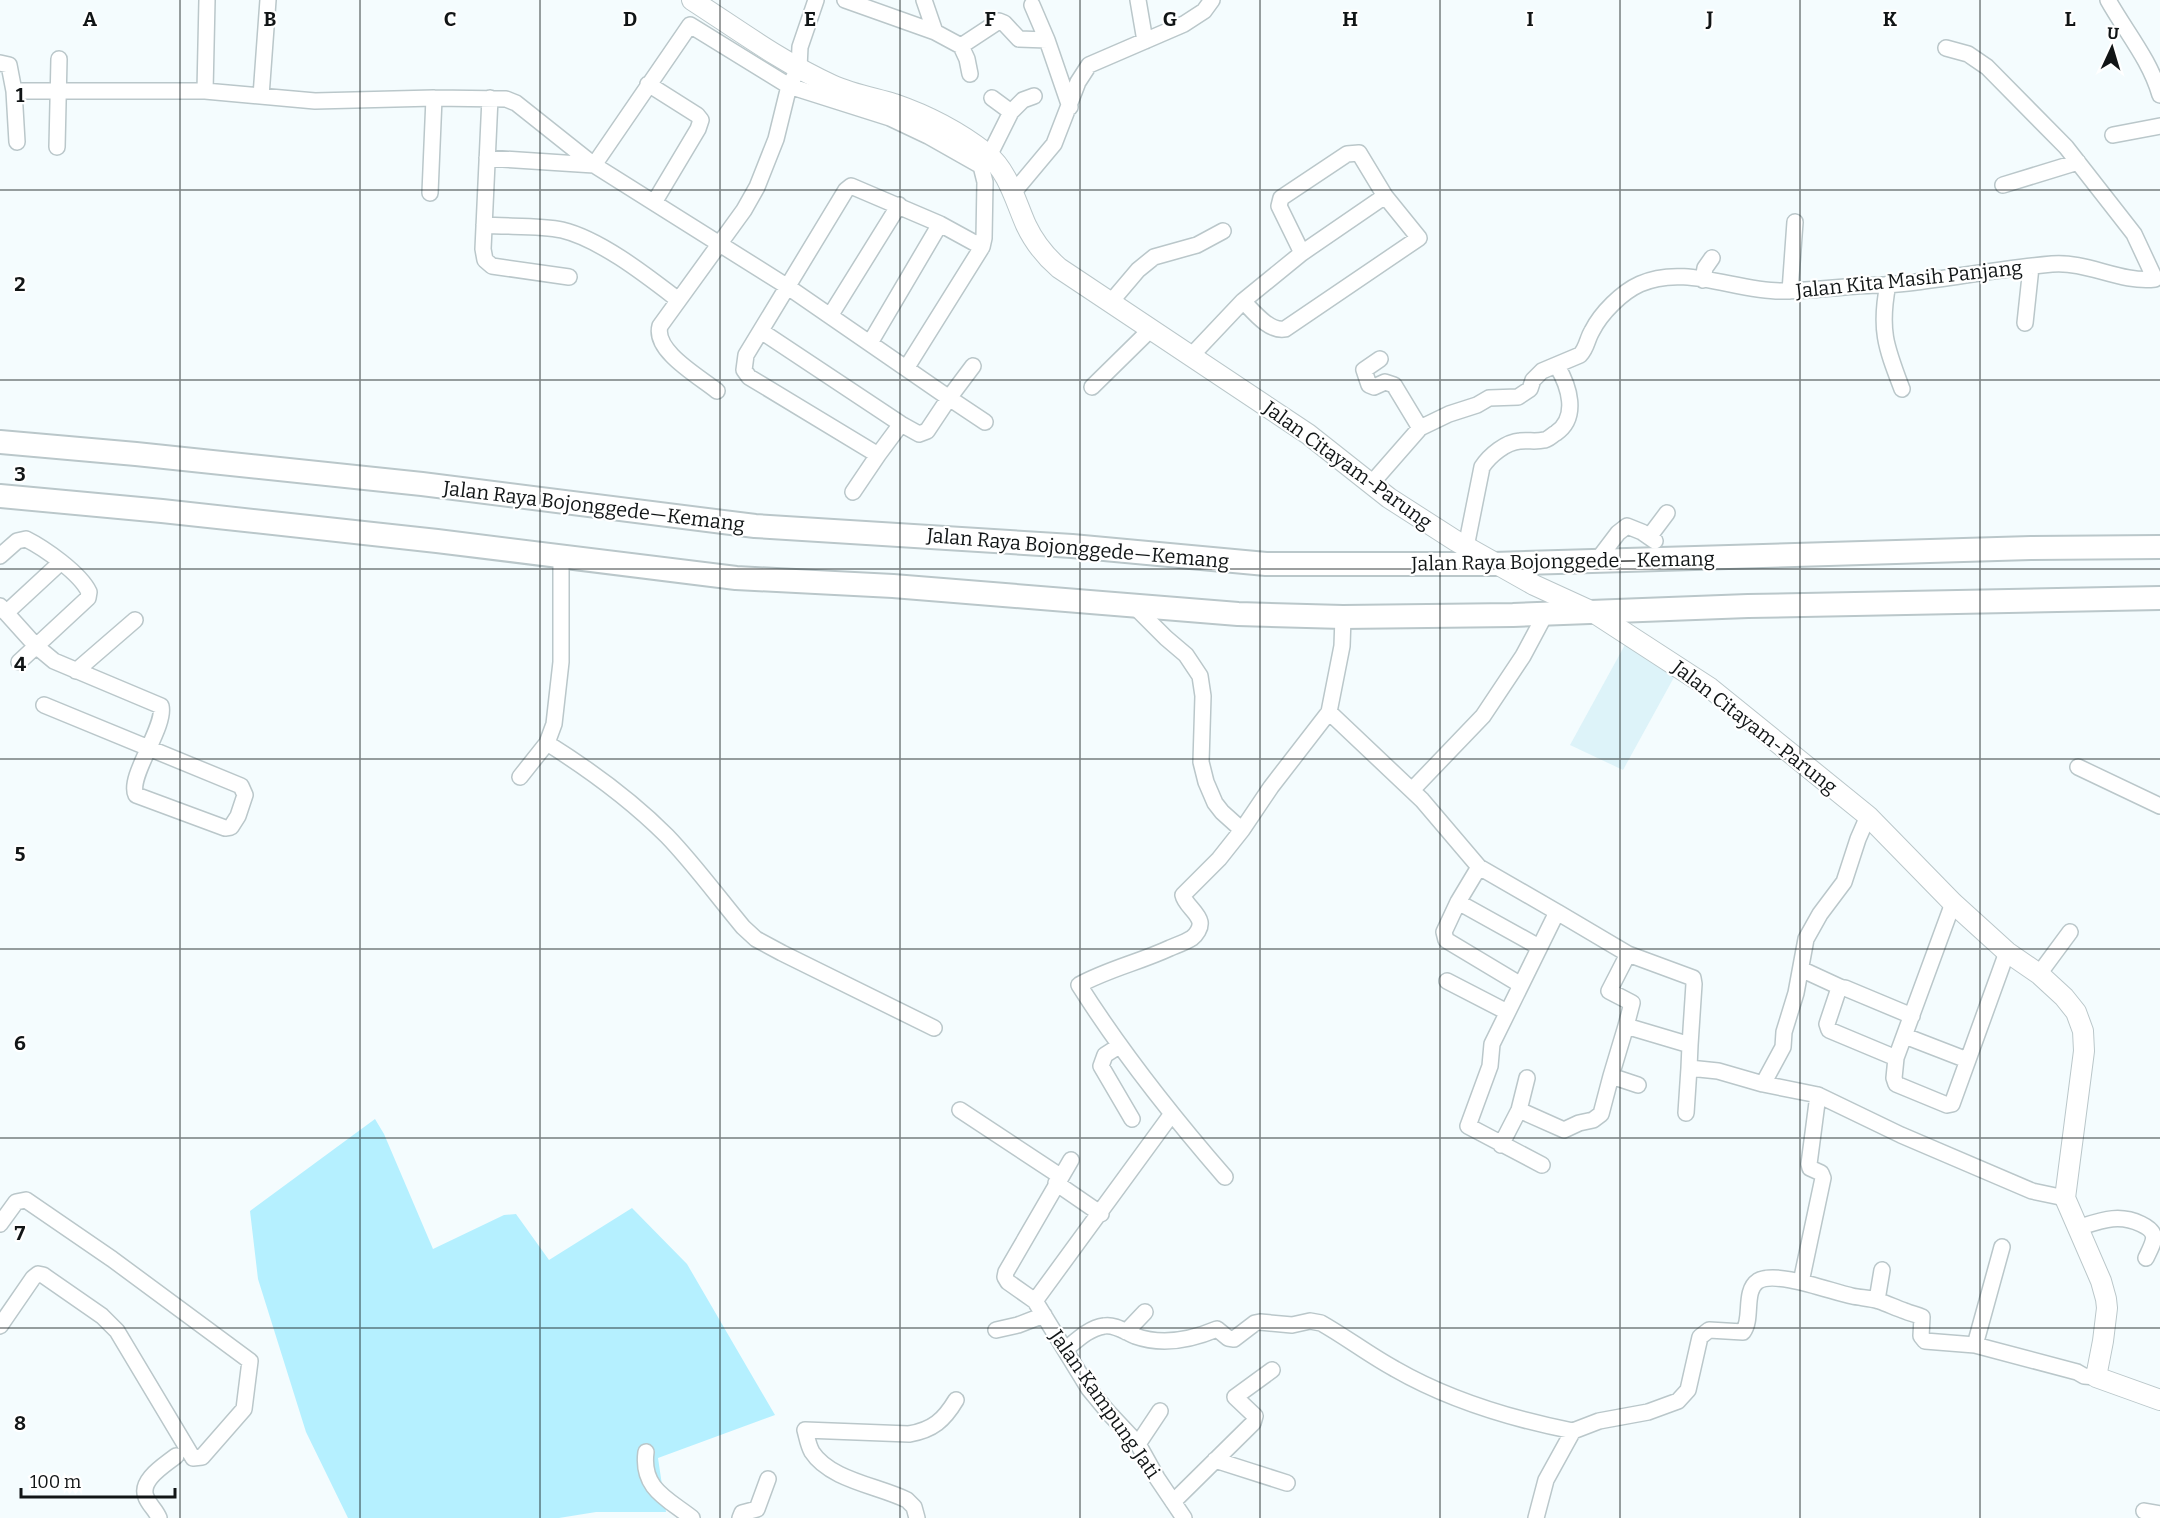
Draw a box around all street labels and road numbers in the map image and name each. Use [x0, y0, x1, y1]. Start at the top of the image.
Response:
street label: Jalan Kita Masih Panjang [1794, 255, 2024, 304]
street label: Jalan Citayam-Parung [1258, 395, 1437, 534]
street label: Jalan Raya Bojonggede—Kemang [441, 475, 746, 537]
street label: Jalan Raya Bojonggede—Kemang [925, 523, 1230, 574]
street label: Jalan Raya Bojonggede—Kemang [1410, 546, 1715, 577]
street label: Jalan Citayam-Parung [1667, 655, 1842, 799]
street label: Jalan Kampung Jati [1044, 1324, 1165, 1483]

